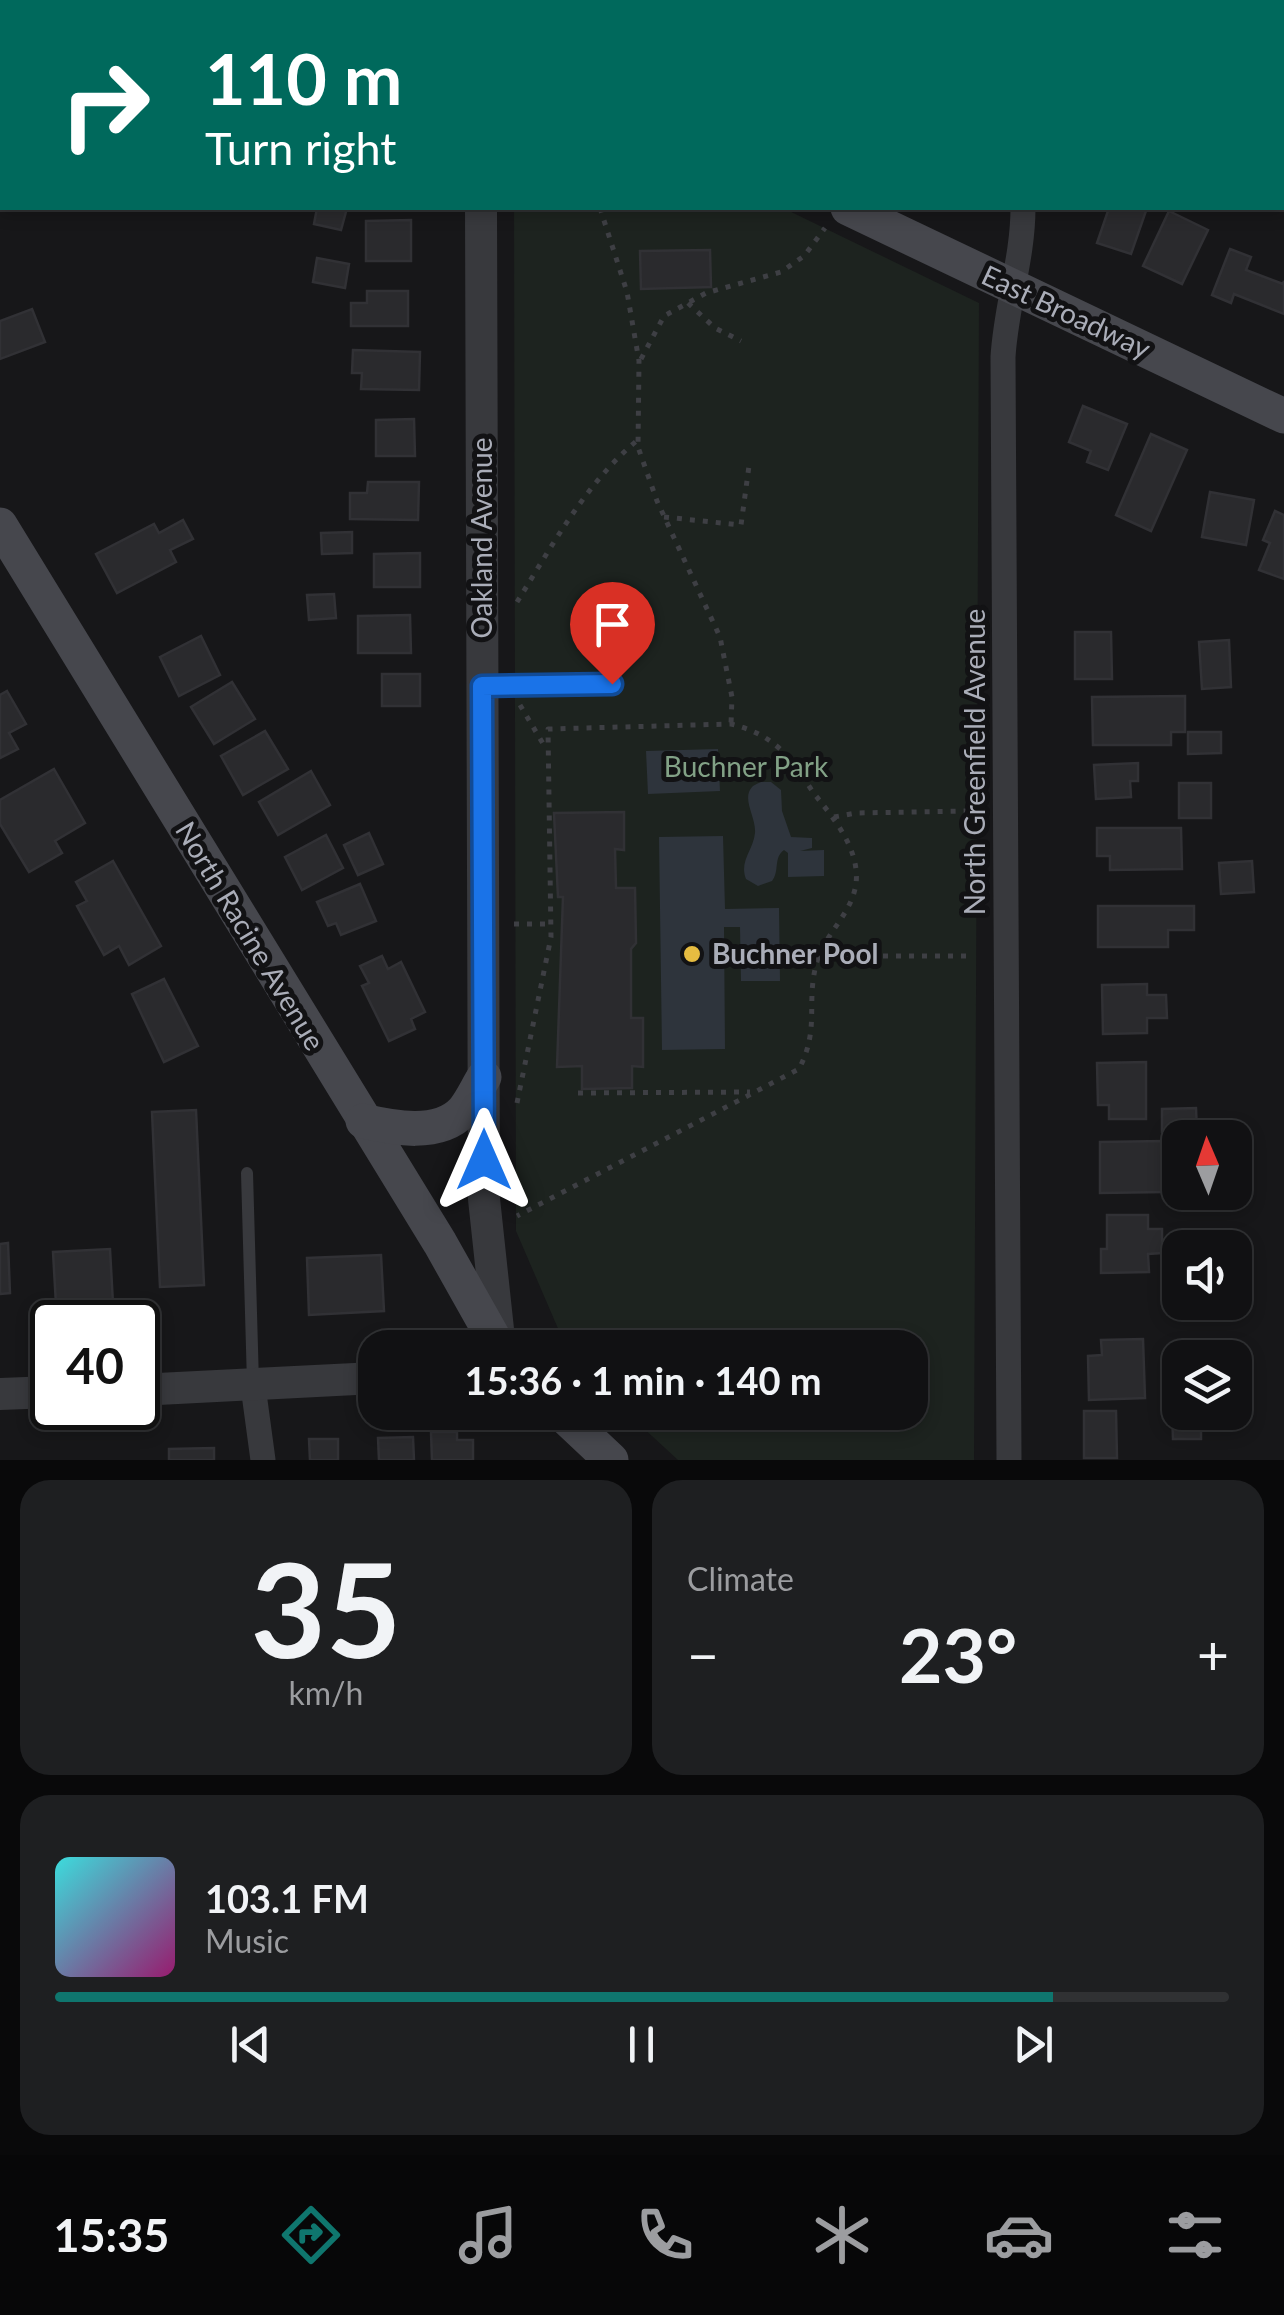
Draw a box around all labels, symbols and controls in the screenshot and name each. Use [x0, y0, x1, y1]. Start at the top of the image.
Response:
text: 110 m [205, 36, 402, 120]
icon: right [40, 40, 170, 170]
text: Turn right [205, 121, 396, 175]
street label: East Broadway [977, 257, 1157, 365]
street label: Oakland Avenue [464, 438, 498, 638]
pin [570, 582, 655, 685]
icon: arrive [585, 597, 640, 652]
street label: North Greenfield Avenue [957, 609, 991, 915]
park label: Buchner Park [664, 749, 829, 783]
street label: North Racine Avenue [169, 815, 333, 1056]
place label: Buchner Pool [712, 936, 878, 970]
marker: Buchner Pool [681, 943, 703, 965]
position arrow [432, 1108, 536, 1212]
north arrow [1162, 1120, 1252, 1210]
map controls [1162, 1120, 1252, 1430]
button: sound [1162, 1230, 1252, 1320]
speed limit sign: 40 [30, 1300, 160, 1430]
button: layers [1162, 1340, 1252, 1430]
text: 15:36 · 1 min · 140 m [464, 1357, 822, 1403]
text: 35 [251, 1530, 401, 1686]
text: Climate [687, 1559, 794, 1598]
text: 23° [899, 1609, 1017, 1699]
text: − [687, 1621, 719, 1687]
text: + [1197, 1621, 1229, 1687]
text: km/h [289, 1673, 363, 1712]
text: 103.1 FM [205, 1875, 369, 1921]
text: Music [205, 1921, 289, 1960]
icon: previous [223, 2017, 278, 2072]
icon: pause [614, 2017, 669, 2072]
icon: next [1006, 2017, 1061, 2072]
icon: directions [276, 2200, 346, 2270]
icon: music [453, 2200, 523, 2270]
icon: phone [630, 2200, 700, 2270]
icon: climate [807, 2200, 877, 2270]
icon: car [984, 2200, 1054, 2270]
icon: filters [1160, 2200, 1230, 2270]
text: 15:35 [53, 2208, 169, 2262]

